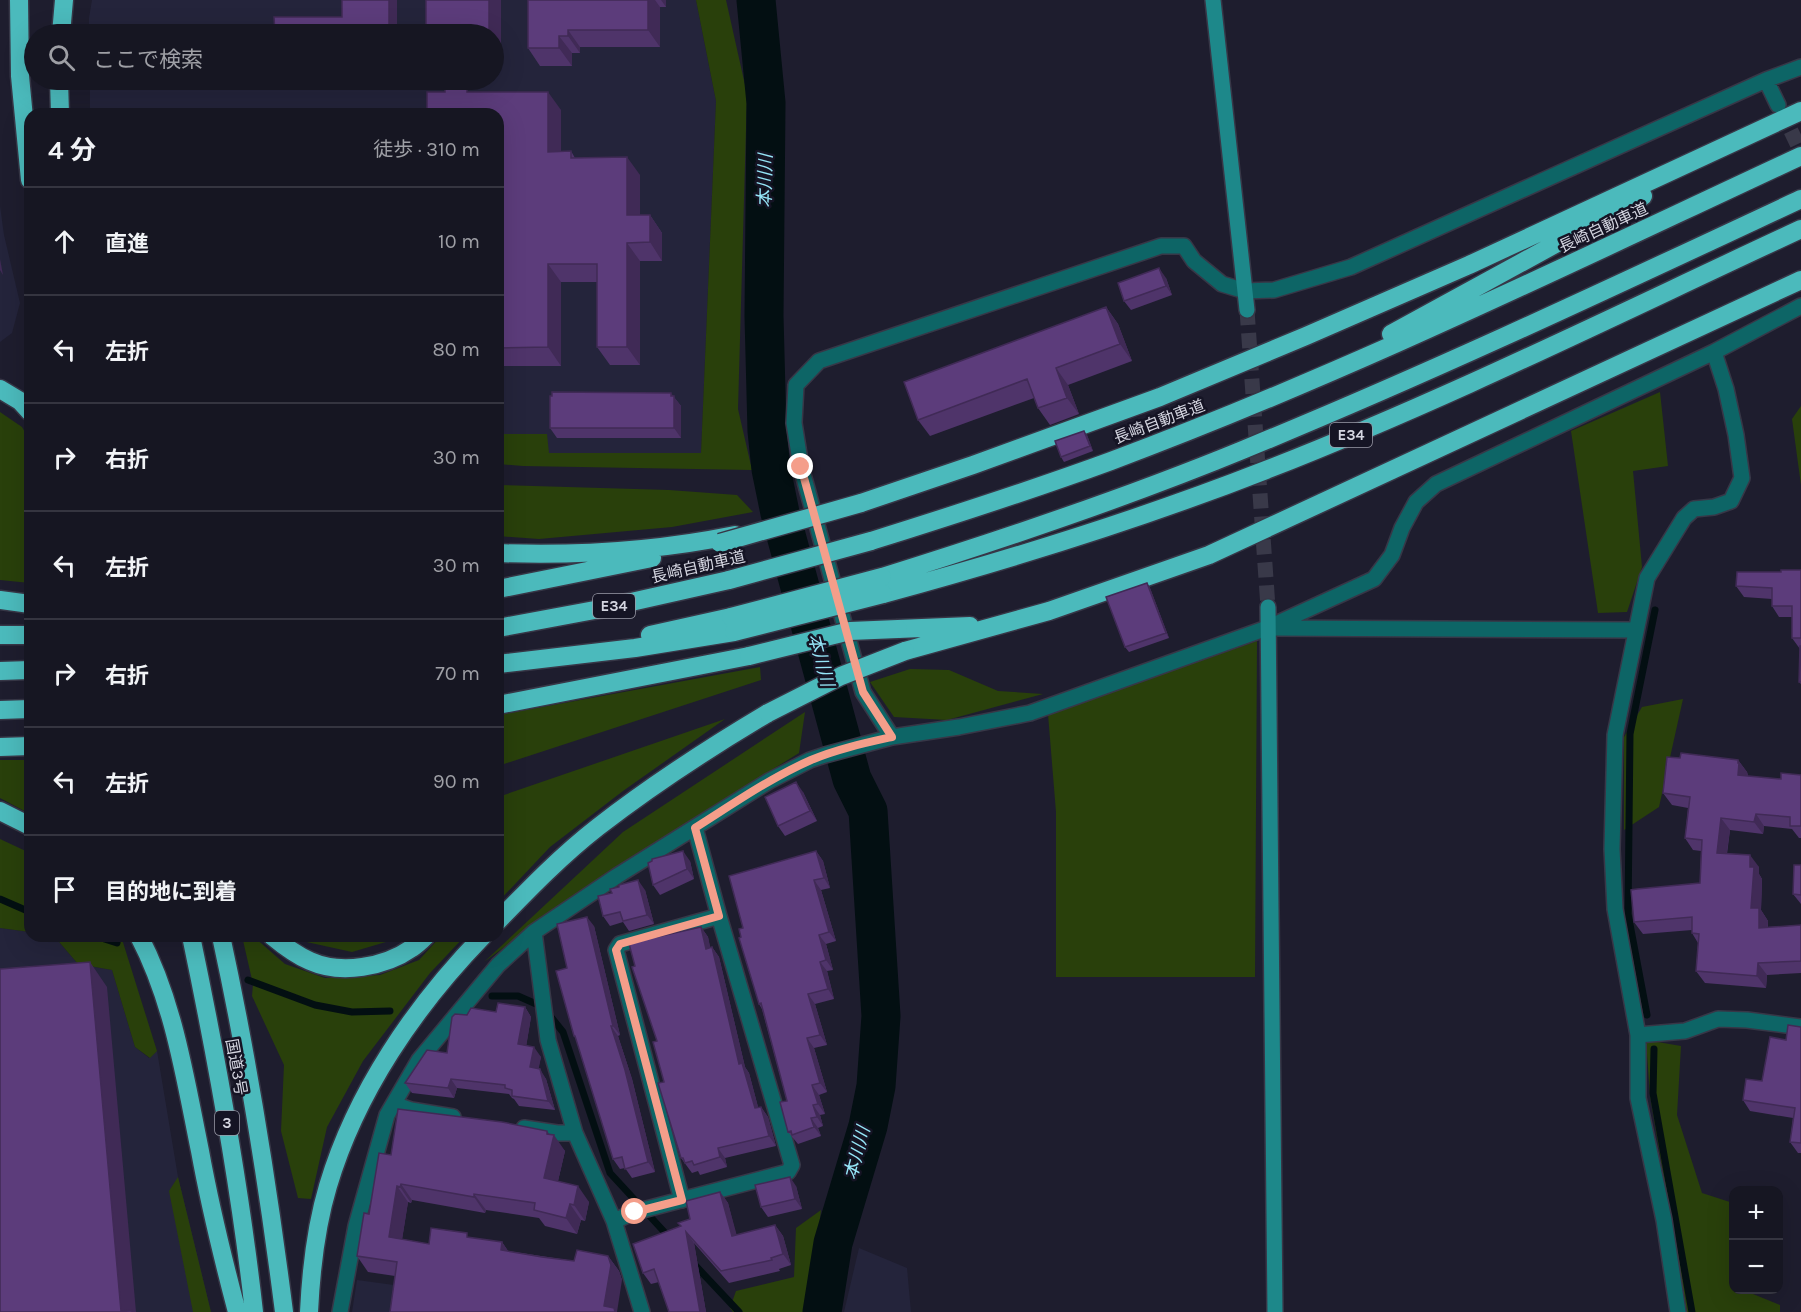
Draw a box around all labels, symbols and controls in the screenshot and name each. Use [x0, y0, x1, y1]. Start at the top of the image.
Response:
search box [24, 24, 504, 90]
icon: search [45, 41, 78, 74]
text: ここで検索 [93, 47, 203, 73]
text: 4 分 [48, 135, 96, 166]
text: 徒歩 · 310 m [373, 138, 480, 161]
water label: 本川川 [754, 152, 777, 208]
street label: 長崎自動車道 [1556, 199, 1651, 256]
icon: ahead [48, 225, 81, 258]
text: 10 m [438, 230, 480, 253]
text: 直進 [105, 231, 149, 257]
icon: left [48, 333, 81, 366]
text: 80 m [432, 338, 480, 361]
text: 左折 [105, 339, 149, 365]
street label: 長崎自動車道 [1111, 395, 1207, 448]
road number: E34 [1330, 423, 1372, 447]
icon: right [48, 441, 81, 474]
text: 30 m [433, 446, 480, 469]
text: 右折 [105, 447, 149, 473]
route end [787, 453, 813, 479]
street label: 長崎自動車道 [649, 546, 747, 587]
icon: left [48, 549, 81, 582]
text: 30 m [433, 554, 480, 577]
text: 左折 [105, 555, 149, 581]
road number: E34 [593, 594, 635, 618]
water label: 本川川 [803, 631, 839, 691]
icon: right [48, 657, 81, 690]
text: 70 m [435, 662, 480, 685]
text: 右折 [105, 663, 149, 689]
icon: left [48, 765, 81, 798]
text: 90 m [433, 770, 480, 793]
text: 左折 [105, 771, 149, 797]
icon: arrive [48, 873, 81, 906]
text: 目的地に到着 [105, 879, 237, 905]
street label: 国道3号 [222, 1037, 251, 1097]
road number: 3 [215, 1111, 239, 1135]
water label: 本川川 [839, 1122, 875, 1182]
map controls [1729, 1186, 1783, 1294]
button: + [1729, 1186, 1783, 1240]
route start [621, 1198, 647, 1224]
button: − [1729, 1240, 1783, 1294]

